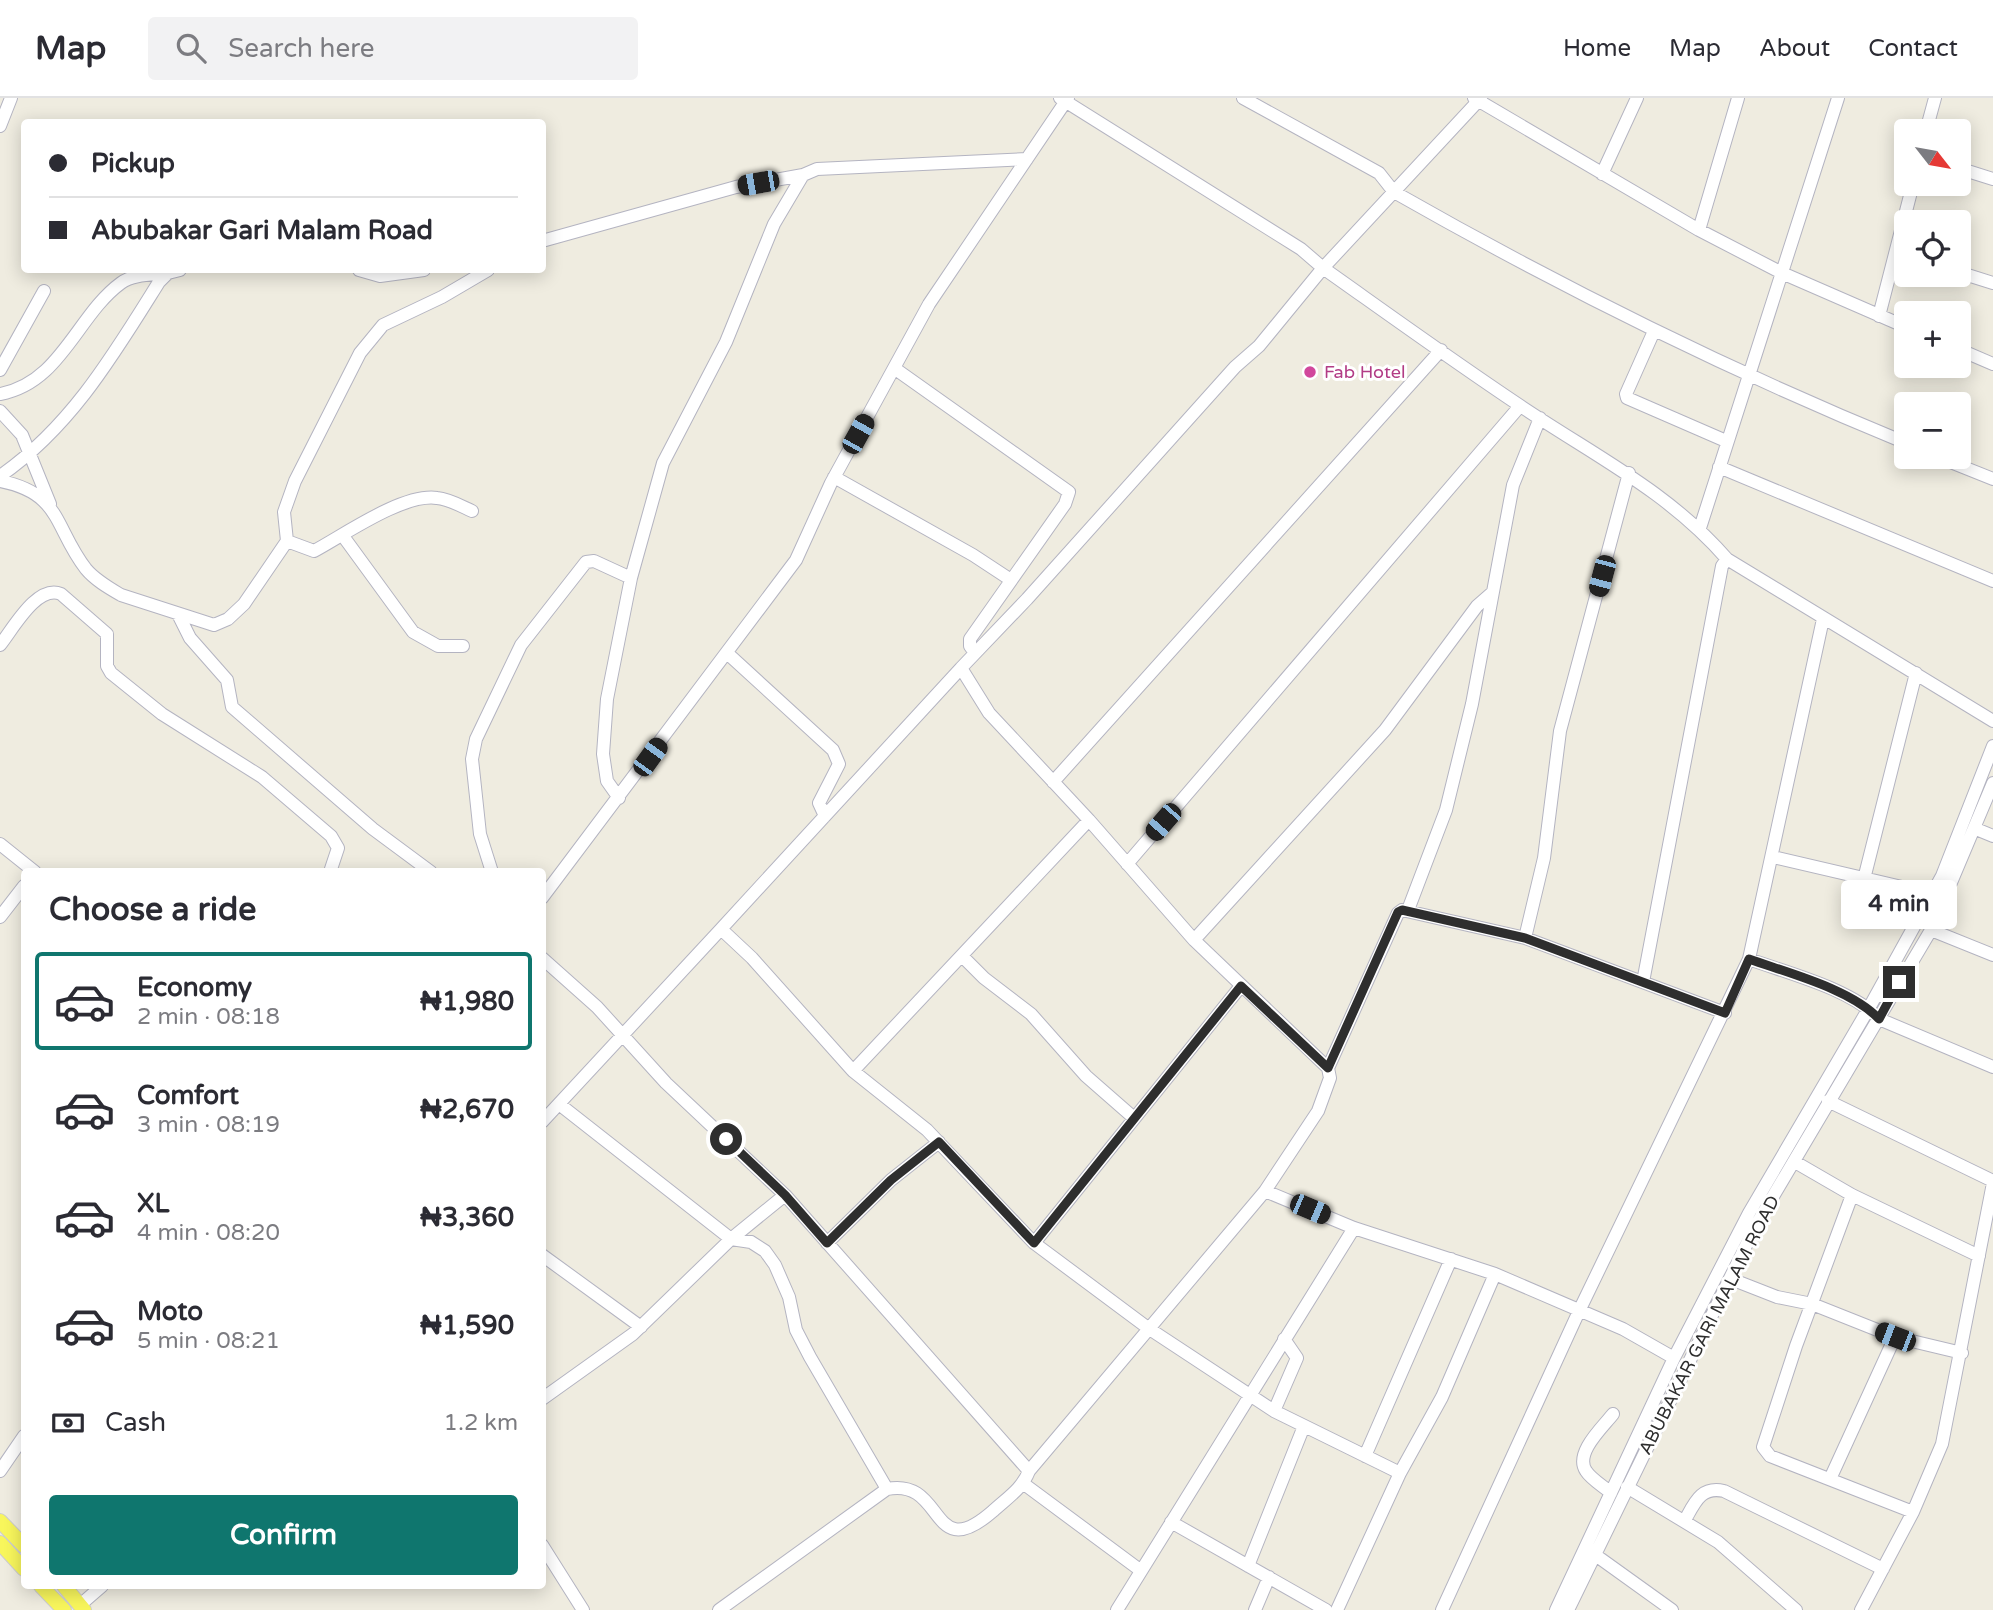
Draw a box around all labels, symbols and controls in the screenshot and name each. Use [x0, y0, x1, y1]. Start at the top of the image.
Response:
search box [148, 17, 638, 80]
text: Map [35, 29, 106, 68]
icon: search [172, 29, 210, 67]
text: Search here [228, 33, 374, 64]
text: Home [1563, 34, 1631, 63]
text: Map [1669, 34, 1721, 63]
text: About [1759, 34, 1830, 63]
text: Contact [1868, 34, 1958, 63]
north arrow [1894, 119, 1970, 196]
map controls [1894, 119, 1971, 469]
text: Pickup [91, 148, 175, 179]
car [736, 169, 781, 197]
button: locate [1894, 210, 1971, 287]
text: Abubakar Gari Malam Road [91, 215, 433, 246]
button: + [1894, 301, 1971, 378]
place label: Fab Hotel [1324, 361, 1405, 383]
marker: Fab Hotel [1302, 364, 1318, 380]
button: − [1894, 392, 1971, 469]
car [839, 411, 878, 457]
car [1587, 553, 1618, 599]
car [630, 734, 671, 780]
car [1142, 799, 1185, 845]
callout: 4 min [1841, 880, 1957, 930]
text: 4 min [1868, 890, 1930, 918]
text: Choose a ride [49, 891, 256, 929]
route end [1883, 966, 1915, 998]
icon: car [53, 970, 116, 1033]
text: Economy [137, 972, 252, 1003]
text: ₦1,980 [420, 986, 514, 1017]
text: 2 min · 08:18 [137, 1003, 280, 1031]
icon: car [53, 1078, 116, 1141]
text: Comfort [137, 1080, 239, 1111]
text: ₦2,670 [420, 1094, 514, 1125]
text: 3 min · 08:19 [137, 1111, 280, 1139]
route start [710, 1123, 742, 1155]
icon: car [53, 1186, 116, 1249]
text: XL [137, 1188, 169, 1219]
car [1287, 1191, 1334, 1227]
street label: ABUBAKAR GARI MALAM ROAD [1634, 1192, 1784, 1458]
text: ₦3,360 [420, 1202, 514, 1233]
text: 4 min · 08:20 [137, 1219, 280, 1247]
icon: car [53, 1294, 116, 1357]
text: Moto [137, 1296, 203, 1327]
text: ₦1,590 [420, 1310, 514, 1341]
car [1872, 1320, 1919, 1354]
text: 5 min · 08:21 [137, 1327, 280, 1355]
icon: cash [49, 1404, 87, 1442]
text: Cash [105, 1407, 166, 1438]
text: 1.2 km [444, 1409, 518, 1437]
button: Confirm [49, 1495, 518, 1575]

